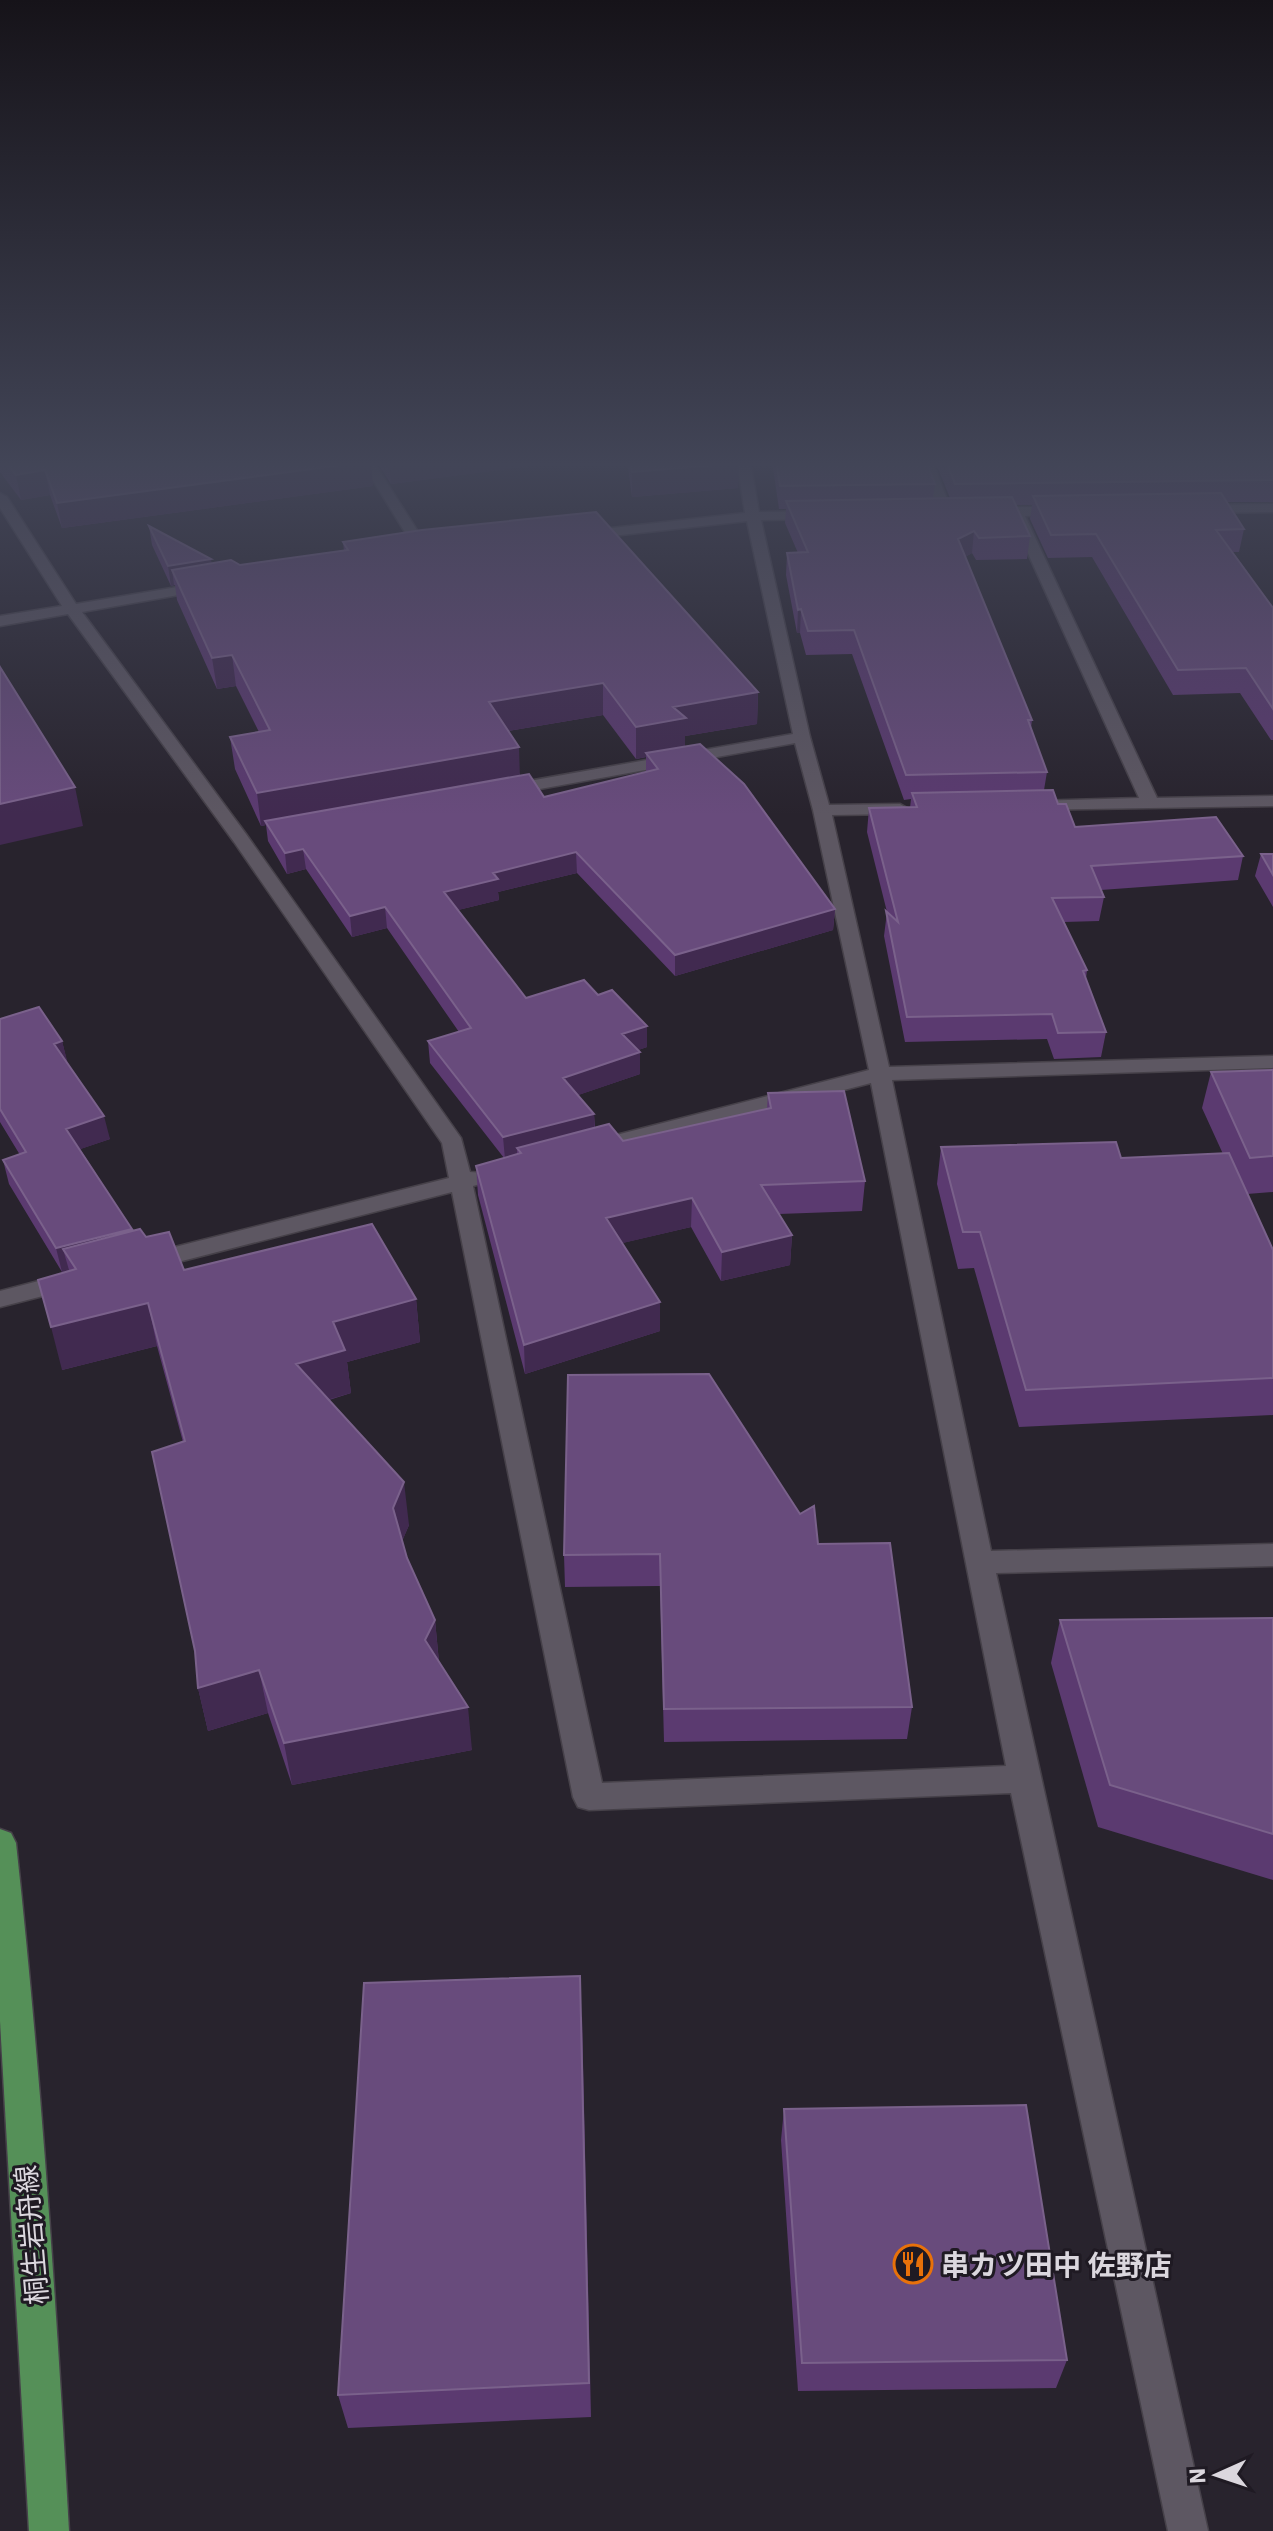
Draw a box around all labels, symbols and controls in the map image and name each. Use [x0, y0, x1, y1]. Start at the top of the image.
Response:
street label: 桐生岩舟線 [6, 2164, 56, 2306]
restaurant icon: 串カツ田中 佐野店 [892, 2243, 934, 2285]
place label: 串カツ田中 佐野店 [941, 2246, 1172, 2283]
north arrow [1177, 2435, 1257, 2515]
text: N [1182, 2467, 1211, 2485]

